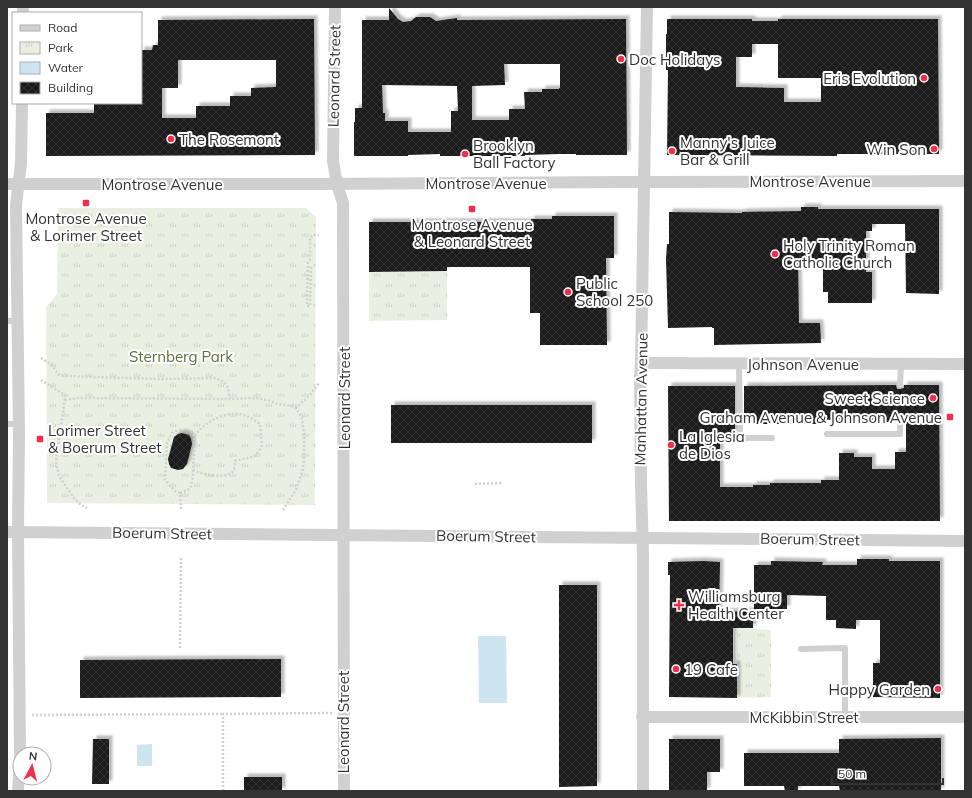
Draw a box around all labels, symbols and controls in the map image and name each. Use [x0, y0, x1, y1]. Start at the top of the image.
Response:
legend [12, 12, 142, 104]
text: Road [48, 20, 77, 35]
street label: Leonard Street [324, 25, 344, 127]
text: Park [48, 40, 74, 55]
place label: Doc Holidays [629, 50, 721, 69]
marker: Doc Holidays [616, 54, 626, 64]
text: Water [48, 60, 84, 75]
place label: Eris Evolution [823, 69, 916, 88]
marker: Eris Evolution [919, 73, 929, 83]
text: Building [48, 80, 93, 95]
place label: The Rosemont [179, 130, 279, 149]
place label: Manny's Juice Bar & Grill [680, 133, 775, 169]
marker: The Rosemont [166, 134, 176, 144]
place label: Brooklyn Ball Factory [473, 136, 555, 172]
place label: Win Son [866, 140, 926, 159]
marker: Win Son [929, 144, 939, 154]
marker: Manny's Juice Bar & Grill [667, 146, 677, 156]
marker: Brooklyn Ball Factory [460, 149, 470, 159]
street label: Montrose Avenue [749, 172, 871, 191]
street label: Montrose Avenue [425, 174, 547, 193]
street label: Montrose Avenue [101, 175, 223, 194]
marker: Montrose Avenue & Lorimer Street [81, 198, 91, 208]
marker: Montrose Avenue & Leonard Street [467, 204, 477, 214]
place label: Montrose Avenue & Lorimer Street [25, 209, 147, 245]
place label: Montrose Avenue & Leonard Street [411, 215, 533, 251]
place label: Holy Trinity Roman Catholic Church [783, 236, 915, 272]
marker: Holy Trinity Roman Catholic Church [770, 249, 780, 259]
place label: Public School 250 [576, 274, 653, 310]
marker: Public School 250 [563, 287, 573, 297]
street label: Manhattan Avenue [630, 332, 652, 466]
park label: Sternberg Park [129, 347, 233, 366]
street label: Leonard Street [335, 347, 354, 449]
street label: Johnson Avenue [747, 355, 859, 374]
place label: Sweet Science [825, 389, 925, 408]
marker: Sweet Science [928, 393, 938, 403]
place label: Graham Avenue & Johnson Avenue [700, 408, 942, 427]
marker: Graham Avenue & Johnson Avenue [945, 412, 955, 422]
place label: Lorimer Street & Boerum Street [48, 421, 162, 457]
place label: La Iglesia de Dios [679, 427, 745, 463]
marker: Lorimer Street & Boerum Street [35, 434, 45, 444]
marker: La Iglesia de Dios [666, 440, 676, 450]
street label: Boerum Street [112, 523, 212, 543]
street label: Boerum Street [436, 526, 536, 546]
street label: Boerum Street [760, 529, 860, 549]
place label: Williamsburg Health Center [688, 587, 784, 623]
marker: Williamsburg Health Center [673, 599, 685, 611]
place label: 19 Cafe [684, 660, 738, 679]
marker: 19 Cafe [671, 664, 681, 674]
street label: Leonard Street [334, 671, 353, 773]
place label: Happy Garden [828, 680, 930, 699]
marker: Happy Garden [933, 684, 943, 694]
street label: McKibbin Street [749, 708, 859, 727]
north arrow [12, 746, 52, 786]
text: N [28, 749, 38, 764]
scale bar [832, 760, 943, 786]
text: 50 m [838, 766, 866, 781]

